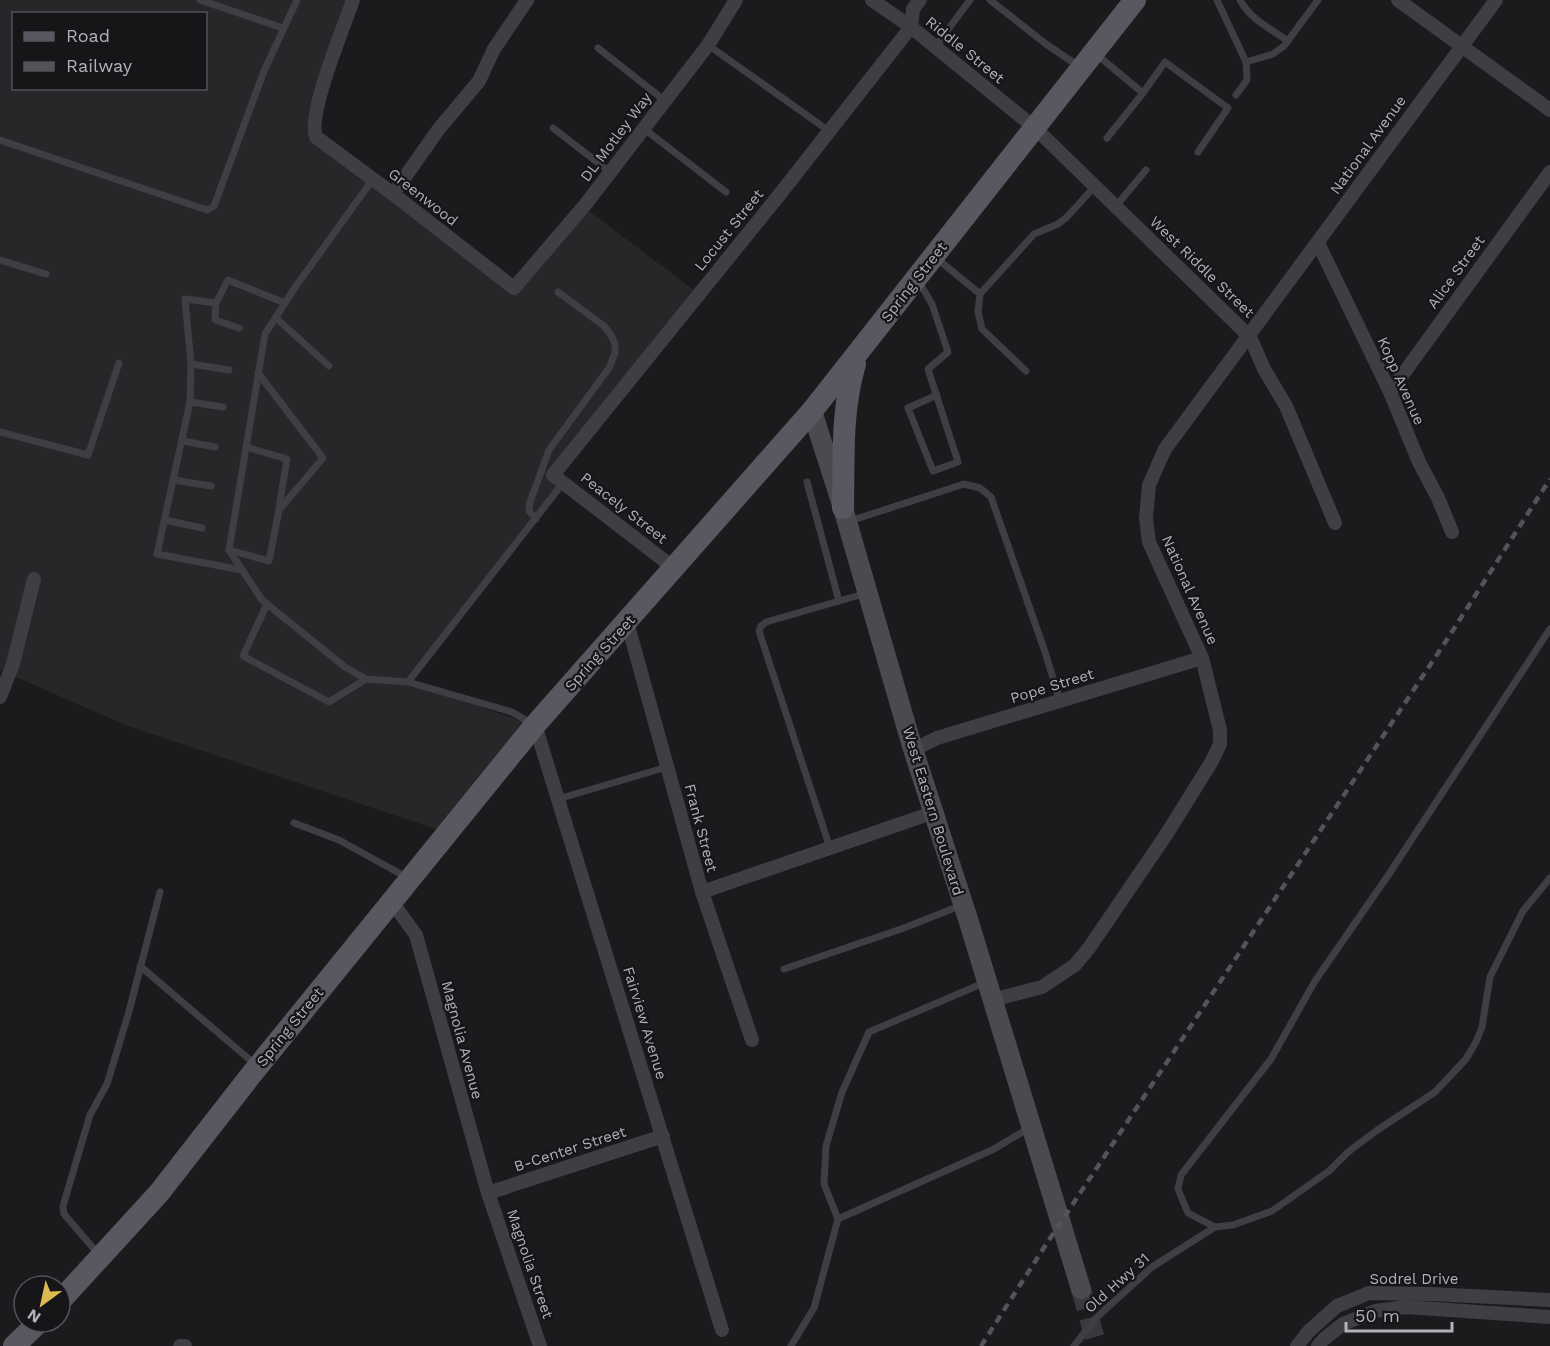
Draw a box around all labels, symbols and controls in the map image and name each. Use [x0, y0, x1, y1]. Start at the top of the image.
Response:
legend [12, 12, 207, 90]
street label: Riddle Street [922, 13, 1009, 88]
text: Road [66, 25, 110, 46]
text: Railway [66, 55, 133, 76]
street label: DL Motley Way [577, 89, 656, 185]
street label: National Avenue [1326, 92, 1410, 198]
street label: Greenwood [385, 164, 461, 230]
street label: Locust Street [691, 185, 768, 274]
street label: West Riddle Street [1146, 213, 1258, 322]
street label: Alice Street [1423, 231, 1489, 312]
street label: Spring Street [877, 238, 951, 326]
street label: Kopp Avenue [1374, 334, 1428, 428]
street label: Peacely Street [577, 469, 671, 548]
street label: National Avenue [1158, 533, 1222, 647]
street label: Spring Street [561, 611, 639, 695]
street label: Pope Street [1008, 665, 1097, 707]
street label: West Eastern Boulevard [899, 724, 967, 898]
street label: Frank Street [681, 782, 722, 875]
street label: Fairview Avenue [619, 964, 671, 1082]
street label: Magnolia Avenue [438, 979, 486, 1101]
street label: Spring Street [253, 983, 328, 1070]
street label: B-Center Street [512, 1122, 629, 1176]
street label: Magnolia Street [503, 1207, 557, 1322]
street label: Old Hwy 31 [1081, 1249, 1153, 1317]
street label: Sodrel Drive [1369, 1270, 1459, 1288]
north arrow [12, 1274, 72, 1334]
scale bar [1346, 1295, 1452, 1333]
text: N [24, 1305, 44, 1327]
text: 50 m [1355, 1305, 1400, 1326]

